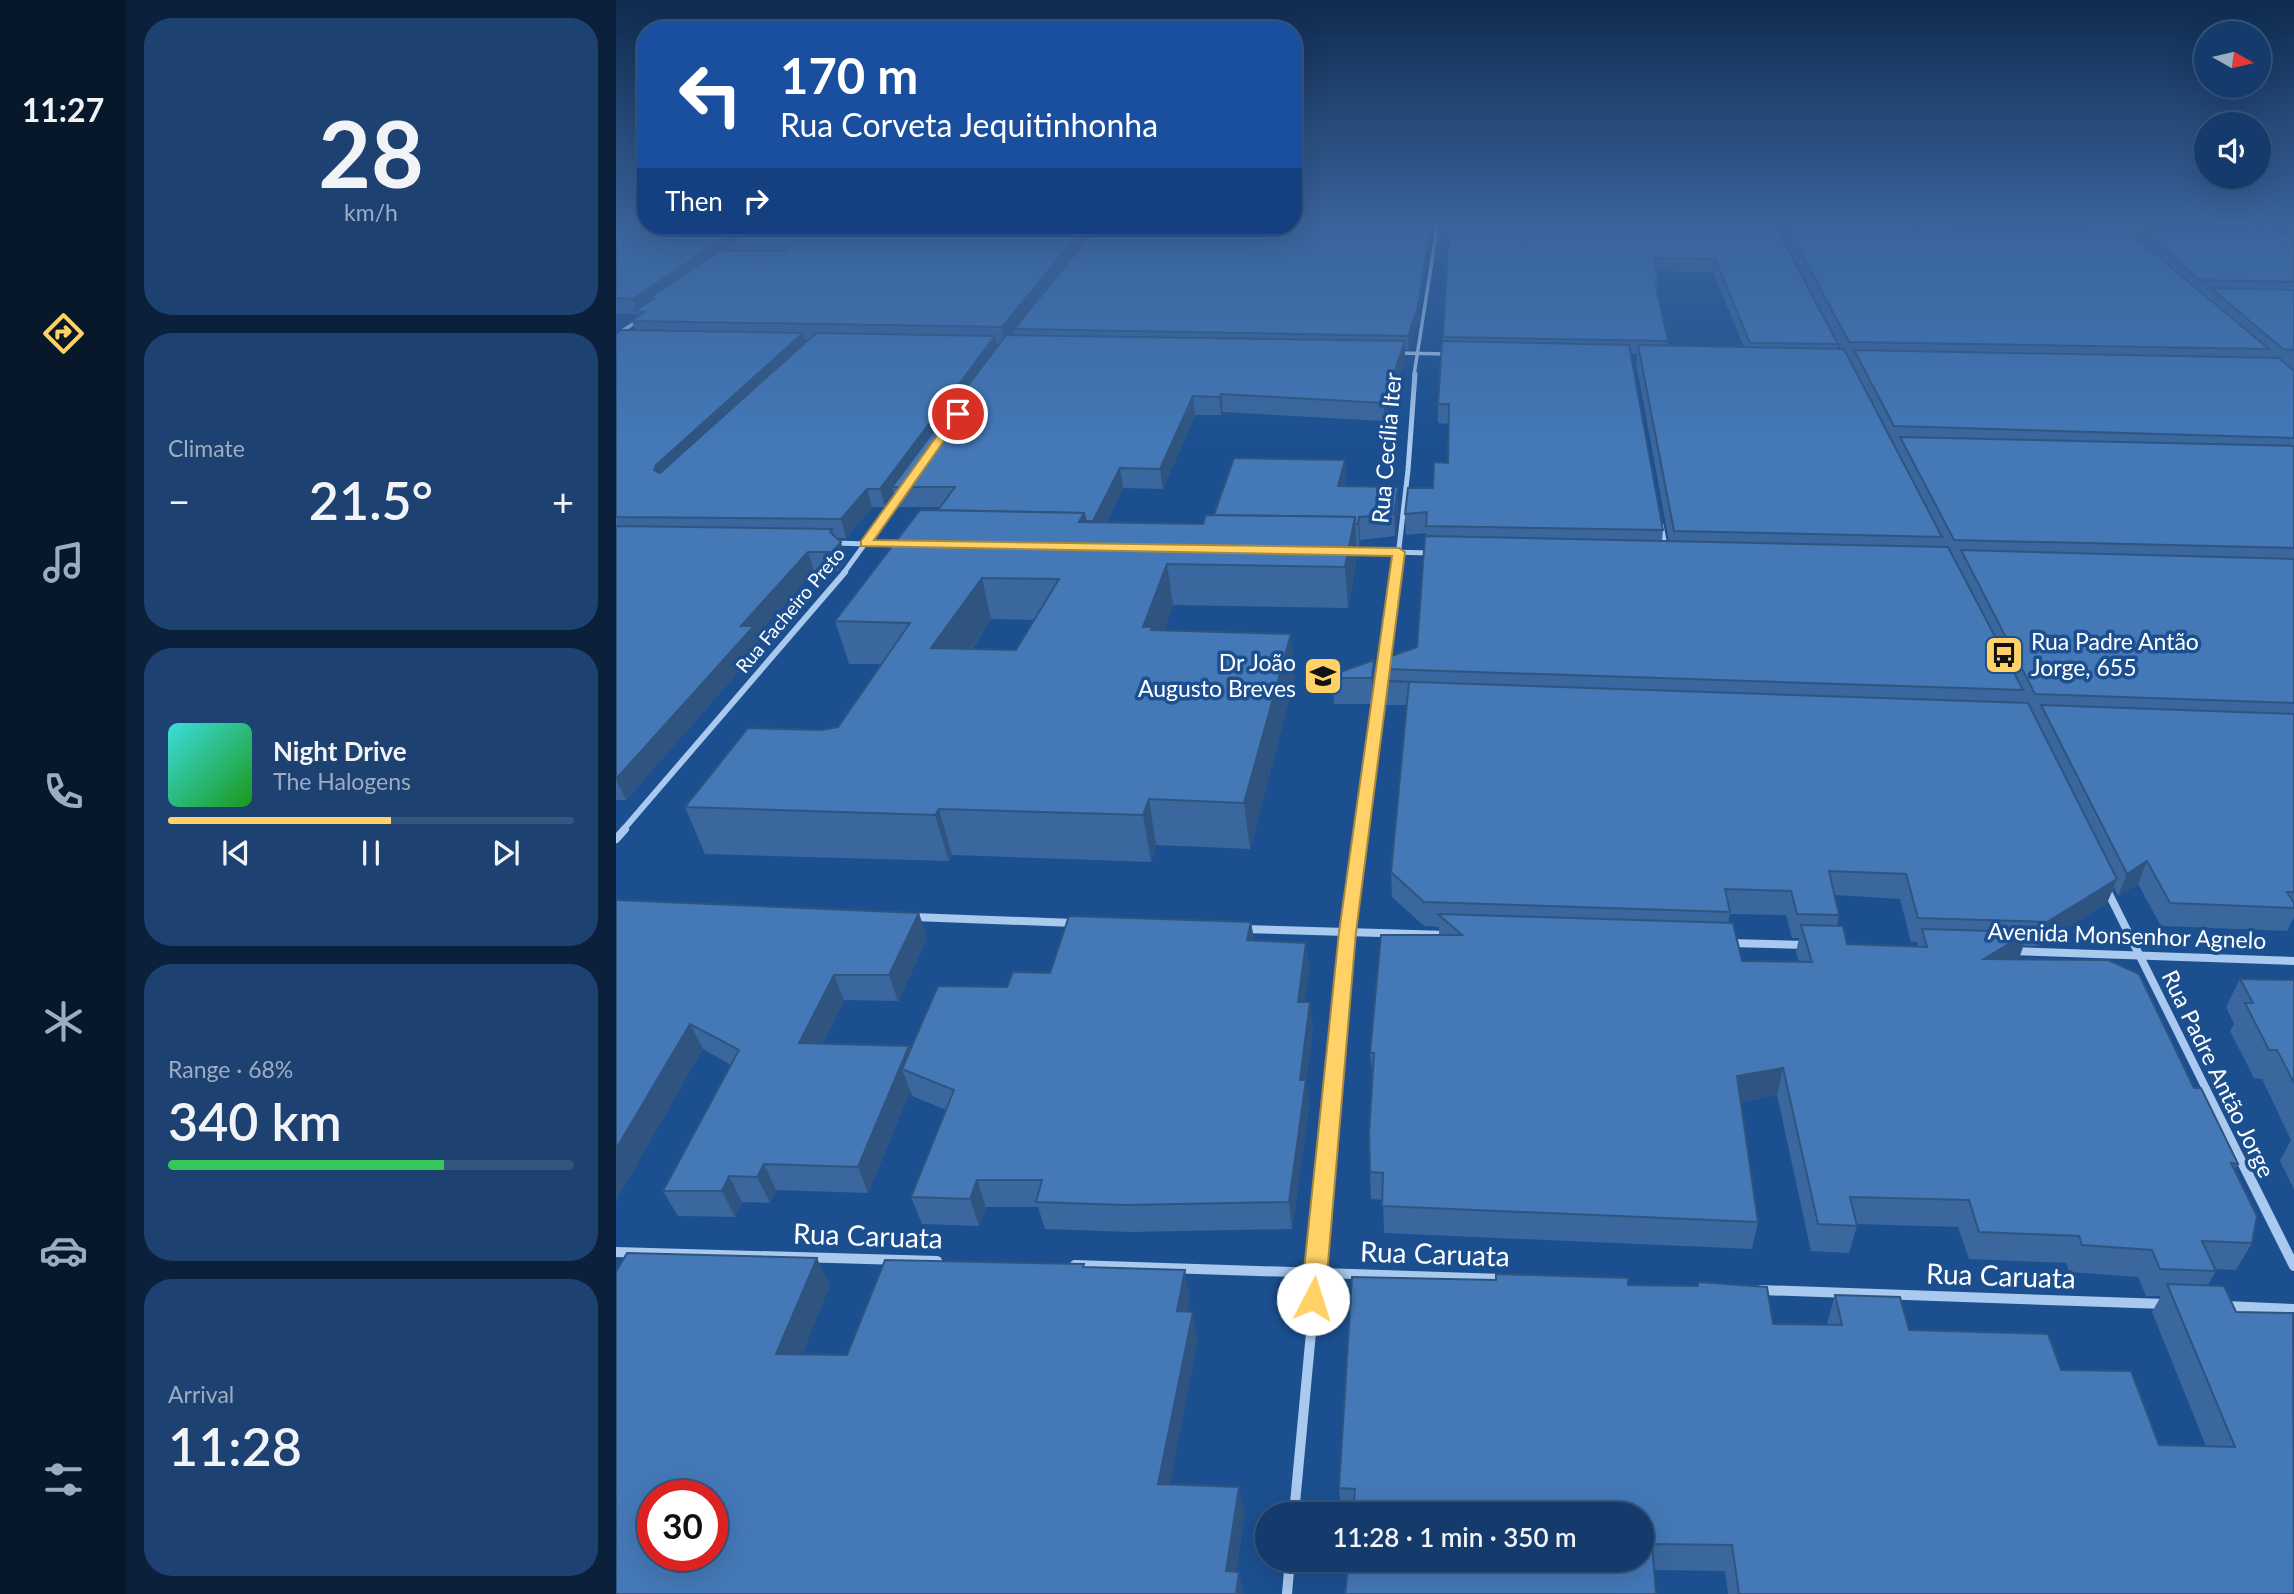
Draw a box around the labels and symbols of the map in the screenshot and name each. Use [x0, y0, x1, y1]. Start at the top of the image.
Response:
north arrow [2194, 21, 2272, 98]
street label: Rua Cecília Iter [1365, 371, 1407, 525]
pin [928, 384, 988, 444]
street label: Rua Facheiro Preto [730, 542, 849, 677]
place label: Rua Padre Antão Jorge, 655 [2031, 627, 2199, 681]
bus stop icon: Rua Padre Antão Jorge, 655 [1983, 634, 2025, 676]
place label: Dr João Augusto Breves [1138, 648, 1296, 702]
school or university icon: Dr João Augusto Breves [1302, 655, 1344, 697]
street label: Avenida Monsenhor Agnelo [1987, 916, 2267, 954]
street label: Rua Padre Antão Jorge [2156, 965, 2281, 1182]
street label: Rua Caruata [793, 1215, 943, 1255]
street label: Rua Caruata [1360, 1233, 1510, 1273]
street label: Rua Caruata [1926, 1255, 2076, 1295]
position arrow [1276, 1262, 1350, 1336]
speed limit sign: 30 [637, 1480, 728, 1571]

